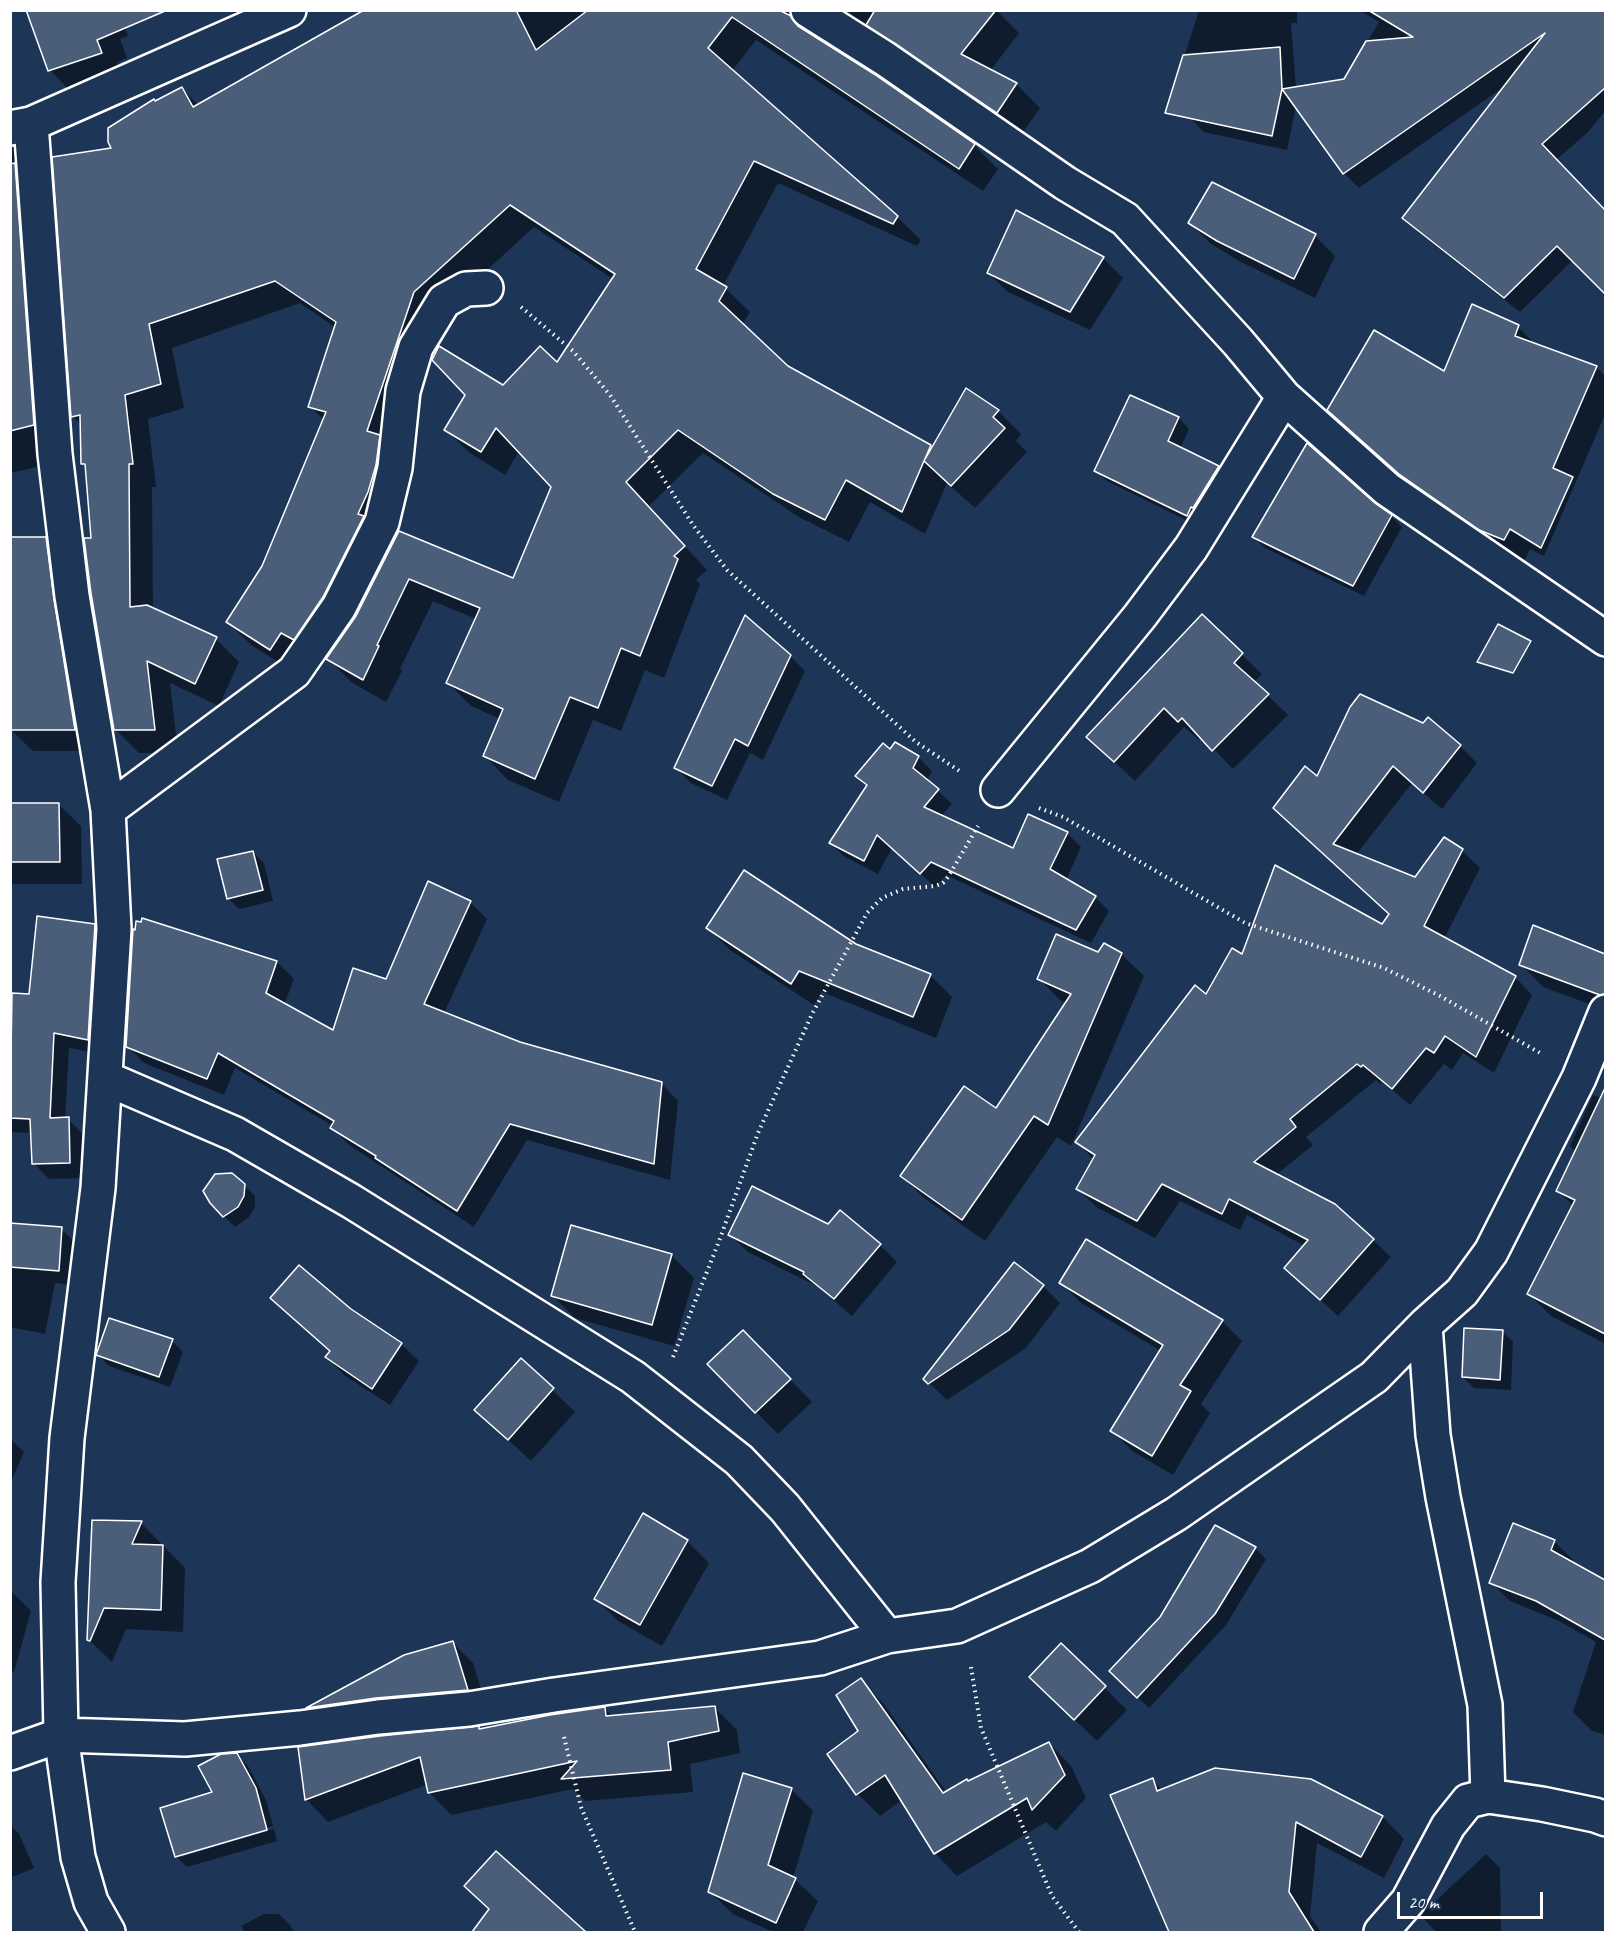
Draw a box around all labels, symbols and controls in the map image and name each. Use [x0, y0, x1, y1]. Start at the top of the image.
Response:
scale bar [1400, 1880, 1546, 1918]
text: 20 m [1408, 1891, 1439, 1913]

